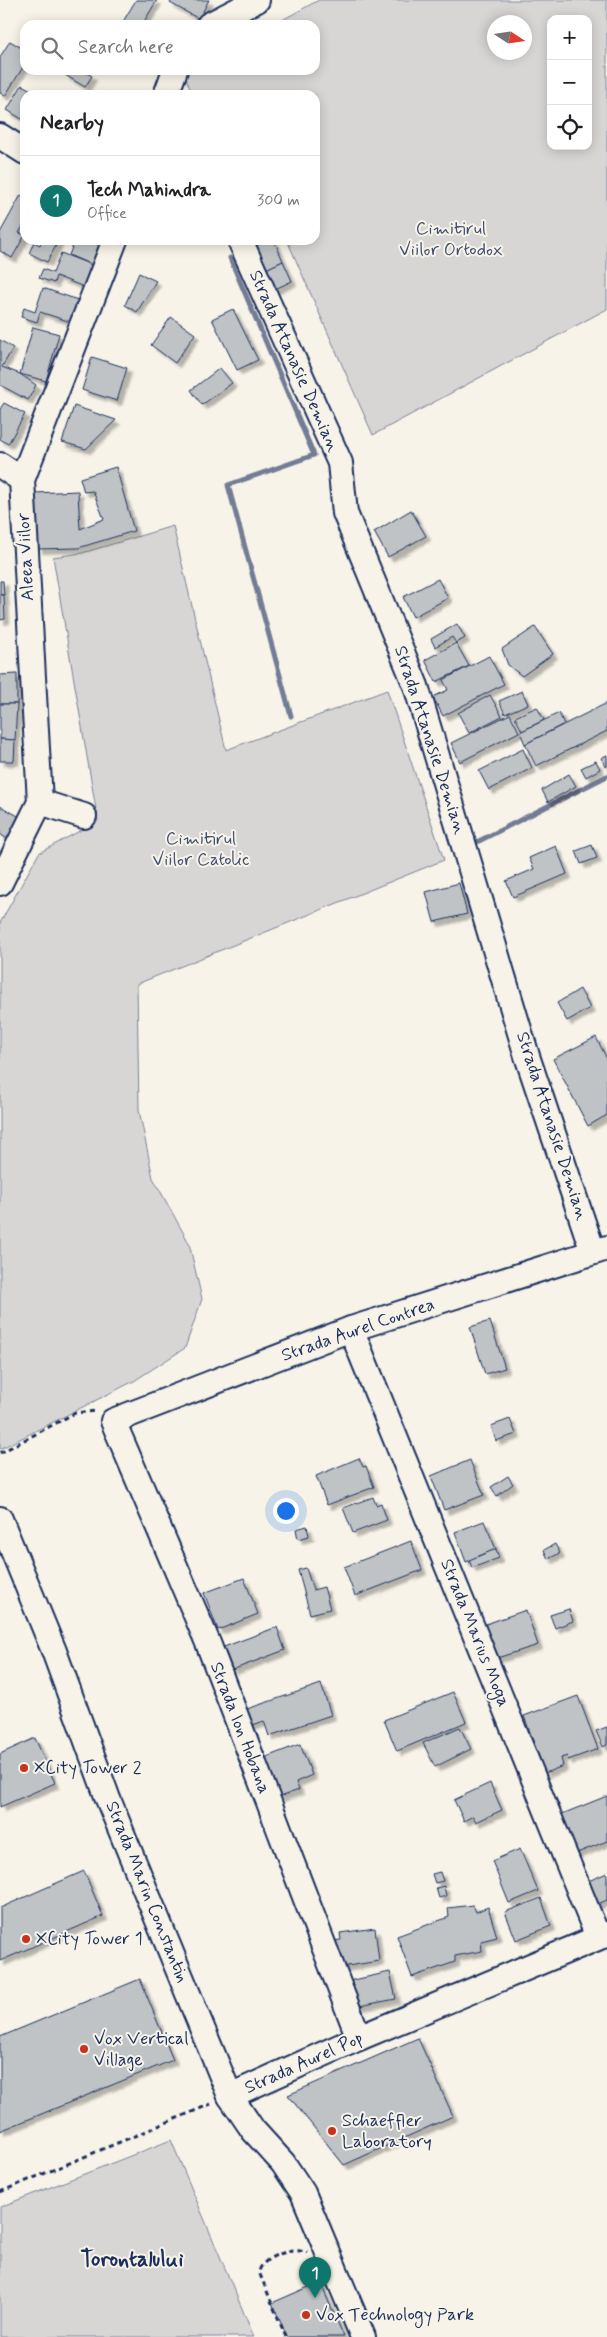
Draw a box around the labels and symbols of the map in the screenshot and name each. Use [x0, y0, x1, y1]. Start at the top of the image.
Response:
north arrow [487, 15, 532, 60]
park label: Cimitirul Viilor Ortodox [399, 217, 503, 262]
street label: Strada Atanasie Demian [243, 266, 345, 456]
street label: Aleea Viilor [12, 512, 40, 602]
street label: Strada Atanasie Demian [388, 643, 472, 837]
park label: Cimitirul Viilor Catolic [153, 827, 249, 872]
street label: Strada Atanasie Demian [510, 1029, 594, 1223]
street label: Strada Aurel Contrea [278, 1292, 438, 1368]
your location [273, 1498, 299, 1524]
street label: Strada Marius Moga [433, 1555, 516, 1711]
street label: Strada Ion Hobana [204, 1659, 276, 1797]
place label: XCity Tower 2 [34, 1756, 142, 1780]
marker: XCity Tower 2 [18, 1762, 30, 1774]
street label: Strada Marin Constantin [100, 1798, 194, 1986]
place label: XCity Tower 1 [36, 1927, 143, 1951]
marker: XCity Tower 1 [20, 1933, 32, 1945]
street label: Strada Aurel Pop [241, 2026, 367, 2100]
place label: Vox Vertical Village [94, 2027, 189, 2072]
marker: Vox Vertical Village [78, 2043, 90, 2055]
place label: Schaeffler Laboratory [342, 2109, 432, 2154]
marker: Schaeffler Laboratory [326, 2125, 338, 2137]
district label: Torontalului [81, 2246, 183, 2274]
pin: 1 [299, 2257, 331, 2298]
place label: Vox Technology Park [316, 2303, 474, 2328]
marker: Vox Technology Park [300, 2309, 312, 2321]

